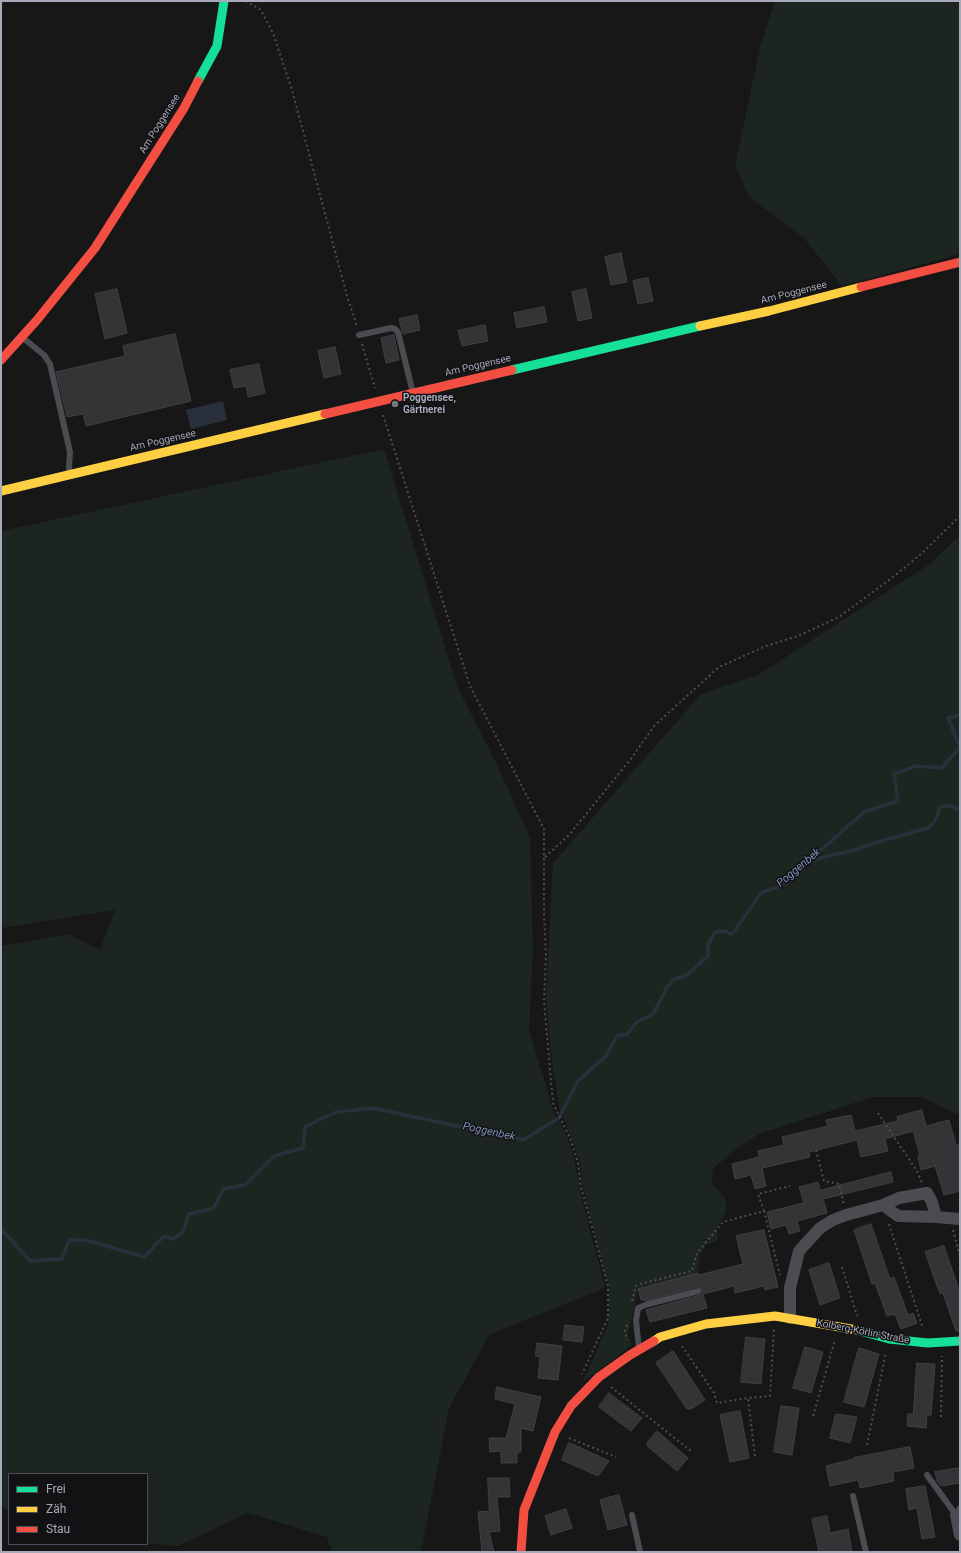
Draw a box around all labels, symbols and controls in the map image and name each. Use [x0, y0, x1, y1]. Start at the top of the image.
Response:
street label: Am Poggensee [137, 92, 183, 156]
street label: Am Poggensee [760, 279, 828, 307]
street label: Am Poggensee [444, 353, 512, 379]
place label: Poggensee, Gärtnerei [403, 392, 456, 416]
marker: Poggensee, Gärtnerei [390, 399, 400, 409]
street label: Am Poggensee [129, 428, 197, 454]
water label: Poggenbek [774, 846, 824, 890]
water label: Poggenbek [462, 1120, 516, 1144]
street label: Kolberg-Körlin-Straße [816, 1317, 910, 1347]
legend [8, 1473, 148, 1545]
text: Frei [46, 1482, 66, 1496]
text: Zäh [46, 1502, 66, 1516]
text: Stau [46, 1522, 70, 1536]

